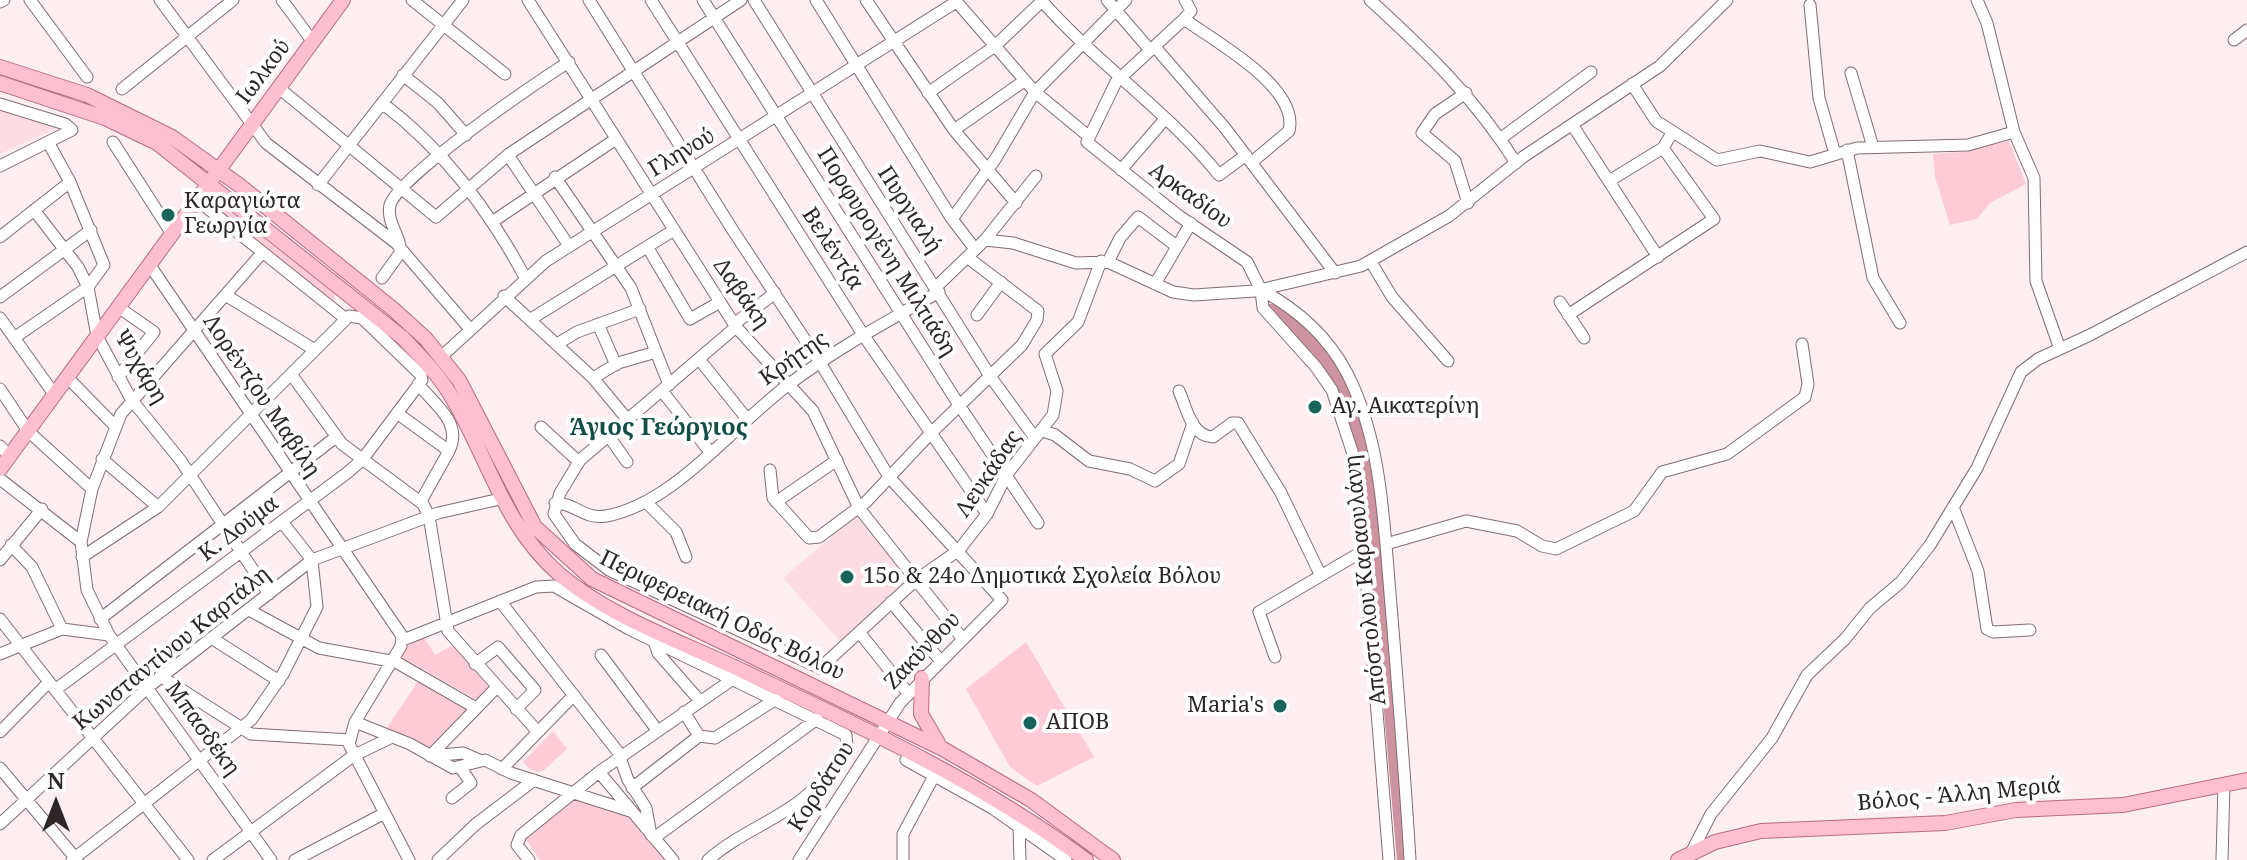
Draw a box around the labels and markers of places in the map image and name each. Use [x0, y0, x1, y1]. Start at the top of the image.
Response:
place label: Καραγιώτα Γεωργία [184, 189, 301, 240]
marker: Καραγιώτα Γεωργία [159, 206, 177, 224]
place label: Αγ. Αικατερίνη [1331, 394, 1479, 420]
marker: Αγ. Αικατερίνη [1306, 398, 1324, 416]
place label: 15ο & 24ο Δημοτικά Σχολεία Βόλου [863, 564, 1221, 590]
marker: 15ο & 24ο Δημοτικά Σχολεία Βόλου [838, 568, 856, 586]
place label: Maria's [1187, 693, 1264, 719]
marker: Maria's [1271, 697, 1289, 715]
place label: ΑΠΟΒ [1046, 710, 1109, 736]
marker: ΑΠΟΒ [1021, 714, 1039, 732]

